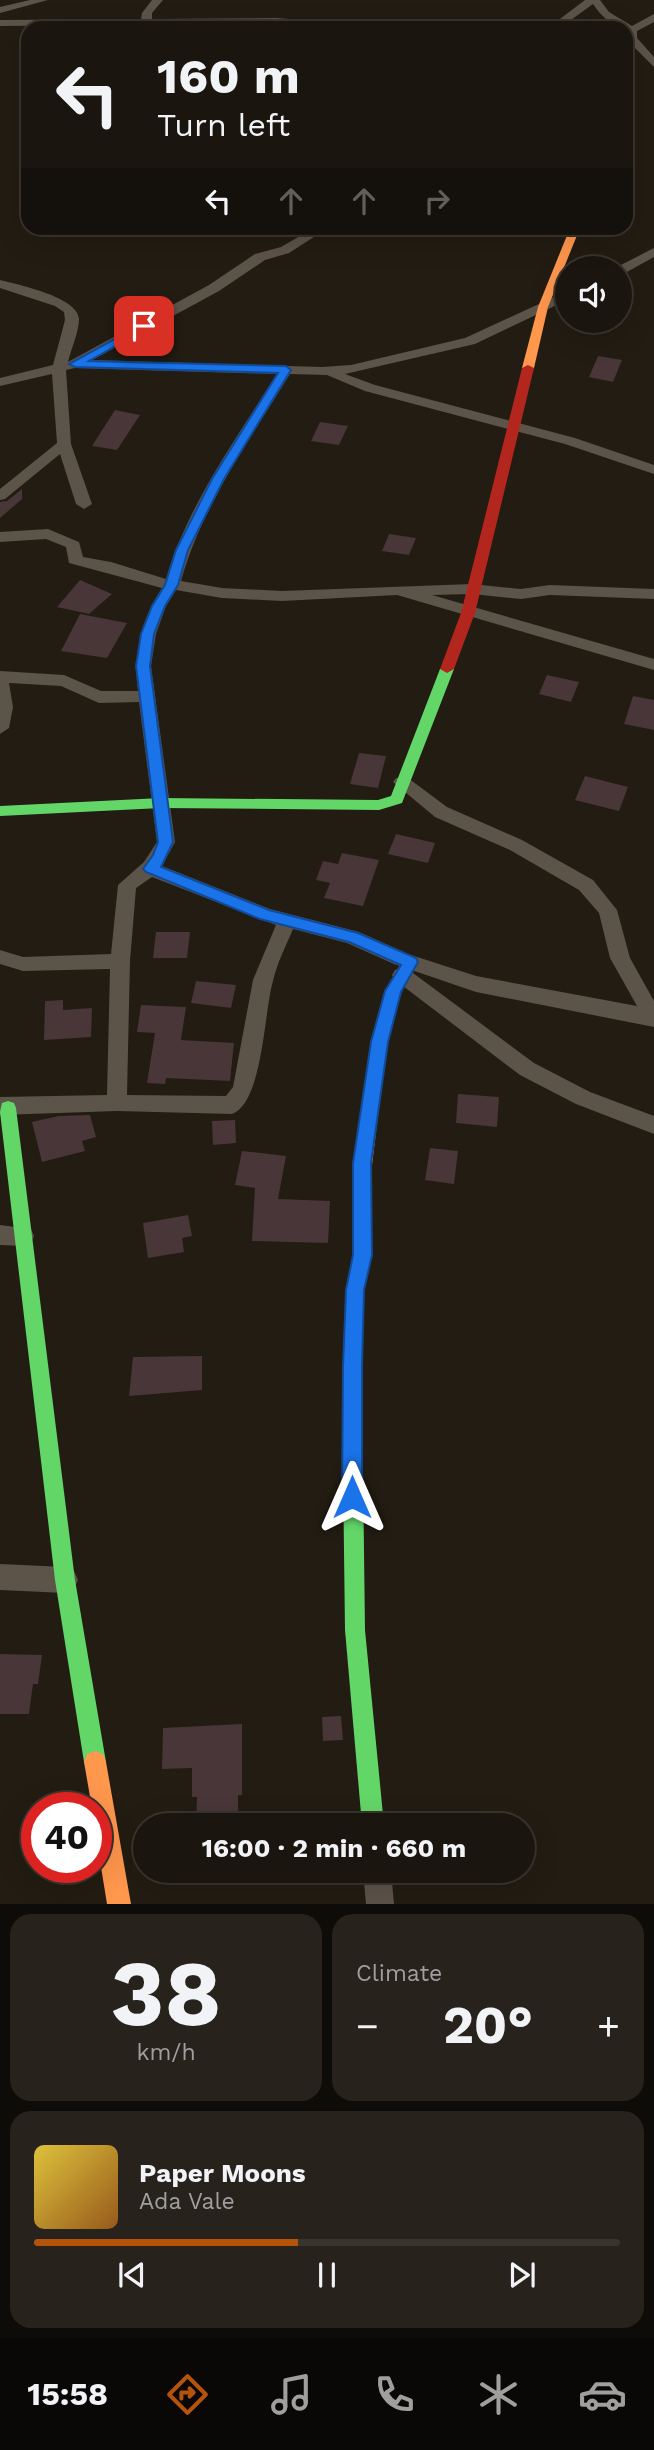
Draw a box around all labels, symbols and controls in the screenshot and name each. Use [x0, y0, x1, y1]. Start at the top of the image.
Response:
text: 160 m [157, 47, 300, 105]
icon: left [42, 49, 133, 140]
text: Turn left [157, 106, 290, 144]
icon: left [199, 182, 237, 220]
icon: ahead [272, 182, 310, 220]
icon: ahead [345, 182, 383, 220]
icon: right [418, 182, 456, 220]
map controls [555, 256, 632, 333]
button: sound [555, 256, 632, 333]
pin [114, 296, 174, 356]
icon: arrive [125, 307, 163, 345]
position arrow [315, 1460, 389, 1534]
speed limit sign: 40 [21, 1792, 112, 1883]
text: 16:00 · 2 min · 660 m [202, 1833, 466, 1863]
text: 38 [110, 1940, 222, 2047]
text: Climate [356, 1960, 442, 1987]
text: 20° [443, 1995, 533, 2056]
text: − [356, 2004, 379, 2048]
text: + [597, 2004, 620, 2048]
text: km/h [136, 2039, 196, 2066]
text: Paper Moons [139, 2158, 306, 2188]
text: Ada Vale [139, 2188, 235, 2215]
icon: previous [113, 2256, 151, 2294]
icon: pause [308, 2256, 346, 2294]
icon: next [503, 2256, 541, 2294]
icon: directions [163, 2370, 212, 2419]
icon: music [267, 2370, 316, 2419]
icon: phone [370, 2370, 419, 2419]
icon: climate [474, 2370, 523, 2419]
icon: car [578, 2370, 627, 2419]
text: 15:58 [27, 2375, 108, 2413]

